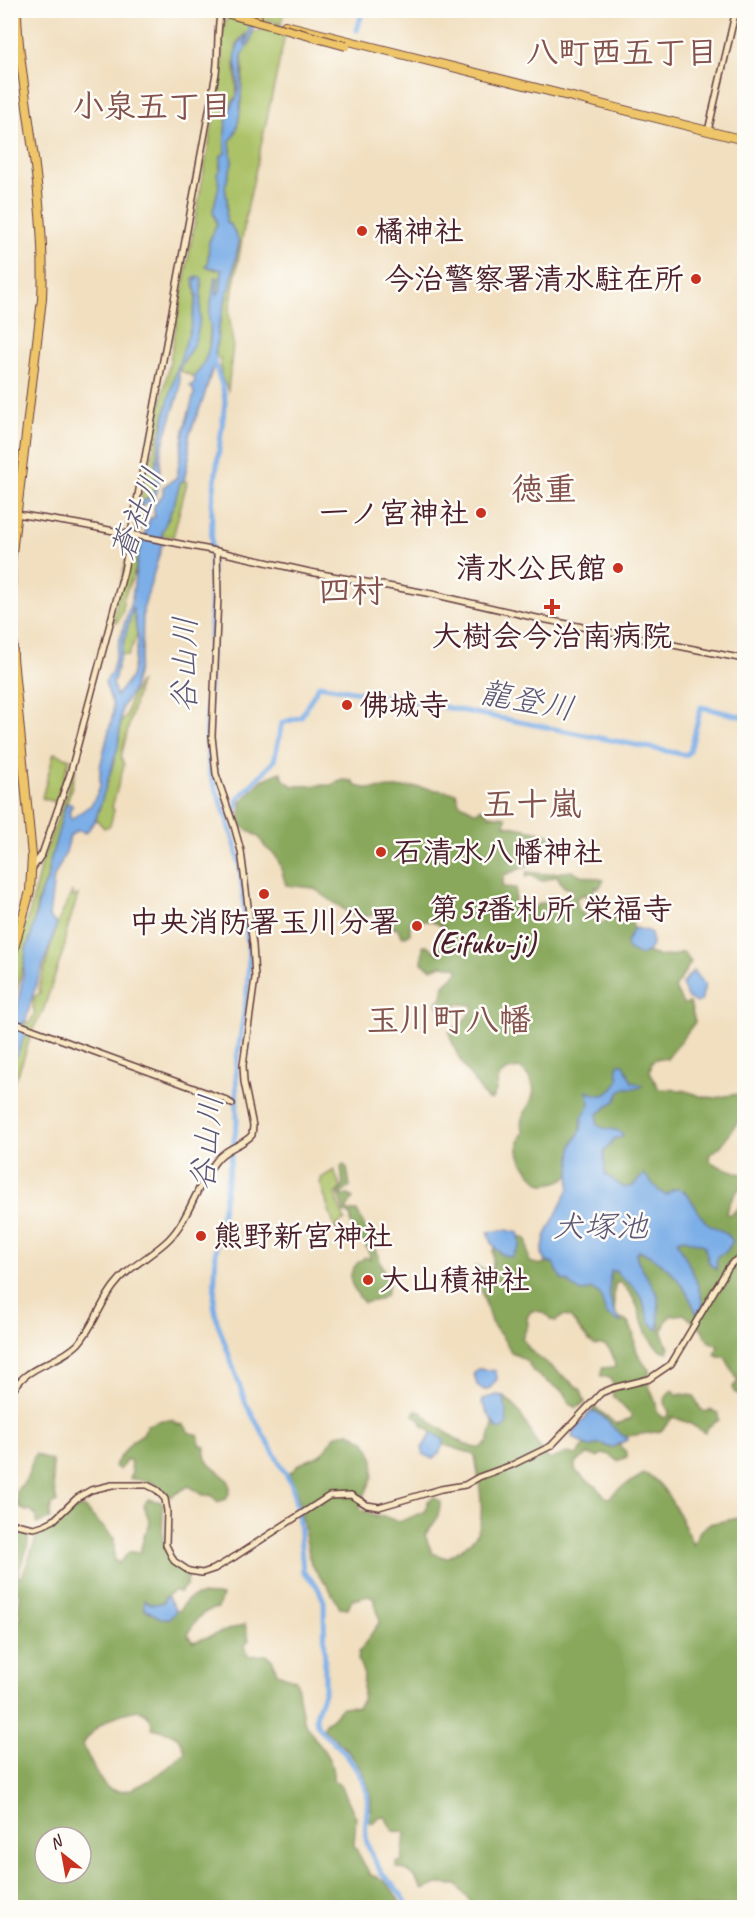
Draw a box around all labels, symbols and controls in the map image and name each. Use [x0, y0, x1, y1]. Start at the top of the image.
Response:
district label: 八町西五丁目 [526, 32, 718, 73]
district label: 小泉五丁目 [72, 86, 232, 127]
place label: 橘神社 [374, 212, 464, 250]
marker: 橘神社 [355, 224, 369, 238]
place label: 今治警察署清水駐在所 [384, 260, 684, 298]
marker: 今治警察署清水駐在所 [689, 272, 703, 286]
water label: 蒼社川 [101, 462, 174, 566]
district label: 徳重 [511, 468, 577, 510]
place label: 一ノ宮神社 [319, 494, 469, 532]
marker: 一ノ宮神社 [474, 506, 488, 520]
place label: 清水公民館 [456, 549, 606, 587]
marker: 清水公民館 [611, 561, 625, 575]
district label: 四村 [318, 570, 384, 612]
marker: 大樹会今治南病院 [543, 598, 561, 616]
water label: 谷山川 [163, 616, 206, 712]
place label: 大樹会今治南病院 [432, 617, 672, 655]
water label: 龍登川 [476, 671, 578, 730]
place label: 佛城寺 [359, 686, 449, 724]
marker: 佛城寺 [340, 698, 354, 712]
district label: 五十嵐 [483, 783, 582, 825]
place label: 石清水八幡神社 [393, 833, 603, 871]
marker: 石清水八幡神社 [374, 845, 388, 859]
marker: 中央消防署玉川分署 [257, 887, 271, 901]
place label: 第57番札所 栄福寺 (Eifuku-ji) [429, 890, 673, 962]
place label: 中央消防署玉川分署 [129, 903, 399, 941]
marker: 第57番札所 栄福寺 (Eifuku-ji) [410, 919, 424, 933]
district label: 玉川町八幡 [367, 999, 532, 1041]
water label: 谷山川 [181, 1092, 232, 1192]
water label: 犬塚池 [552, 1206, 649, 1247]
place label: 熊野新宮神社 [213, 1217, 393, 1255]
marker: 熊野新宮神社 [194, 1229, 208, 1243]
place label: 大山積神社 [380, 1261, 530, 1299]
marker: 大山積神社 [361, 1273, 375, 1287]
north arrow [33, 1825, 93, 1885]
text: N [46, 1830, 68, 1854]

